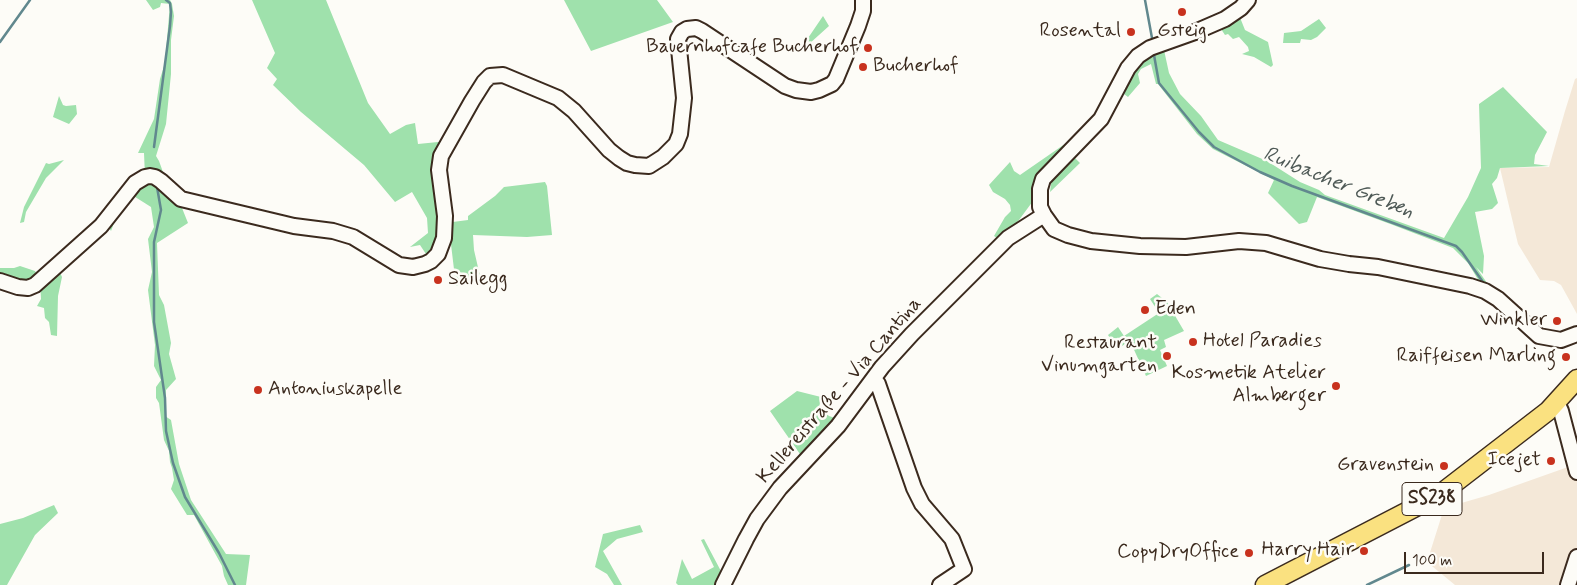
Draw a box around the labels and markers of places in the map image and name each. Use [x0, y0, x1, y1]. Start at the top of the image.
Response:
marker: Gsteig [1176, 6, 1188, 18]
place label: Rosental [1040, 20, 1121, 44]
place label: Gsteig [1157, 20, 1207, 44]
marker: Rosental [1125, 26, 1137, 38]
place label: Bauernhofcafe Bucherhof [646, 36, 858, 60]
marker: Bauernhofcafe Bucherhof [862, 42, 874, 54]
place label: Bucherhof [873, 55, 959, 79]
marker: Bucherhof [857, 61, 869, 73]
place label: Sailegg [448, 268, 507, 292]
marker: Sailegg [432, 274, 444, 286]
place label: Eden [1155, 298, 1196, 322]
marker: Eden [1139, 304, 1151, 316]
place label: Winkler [1480, 309, 1547, 333]
marker: Winkler [1551, 315, 1563, 327]
place label: Hotel Paradies [1203, 330, 1322, 354]
place label: Restaurant Vinumgarten [1041, 332, 1157, 379]
marker: Hotel Paradies [1187, 336, 1199, 348]
place label: Raiffeisen Marling [1397, 345, 1556, 369]
marker: Restaurant Vinumgarten [1161, 350, 1173, 362]
marker: Raiffeisen Marling [1560, 351, 1572, 363]
place label: Kosmetik Atelier Almberger [1172, 362, 1326, 409]
place label: Antoniuskapelle [268, 378, 402, 402]
marker: Kosmetik Atelier Almberger [1330, 380, 1342, 392]
marker: Antoniuskapelle [252, 384, 264, 396]
place label: Icejet [1487, 449, 1541, 473]
place label: Gravenstein [1337, 454, 1434, 478]
marker: Icejet [1545, 455, 1557, 467]
marker: Gravenstein [1438, 460, 1450, 472]
place label: Harry Hair [1261, 539, 1354, 563]
place label: CopyDryOffice [1117, 541, 1239, 565]
marker: Harry Hair [1358, 545, 1370, 557]
marker: CopyDryOffice [1243, 547, 1255, 559]

